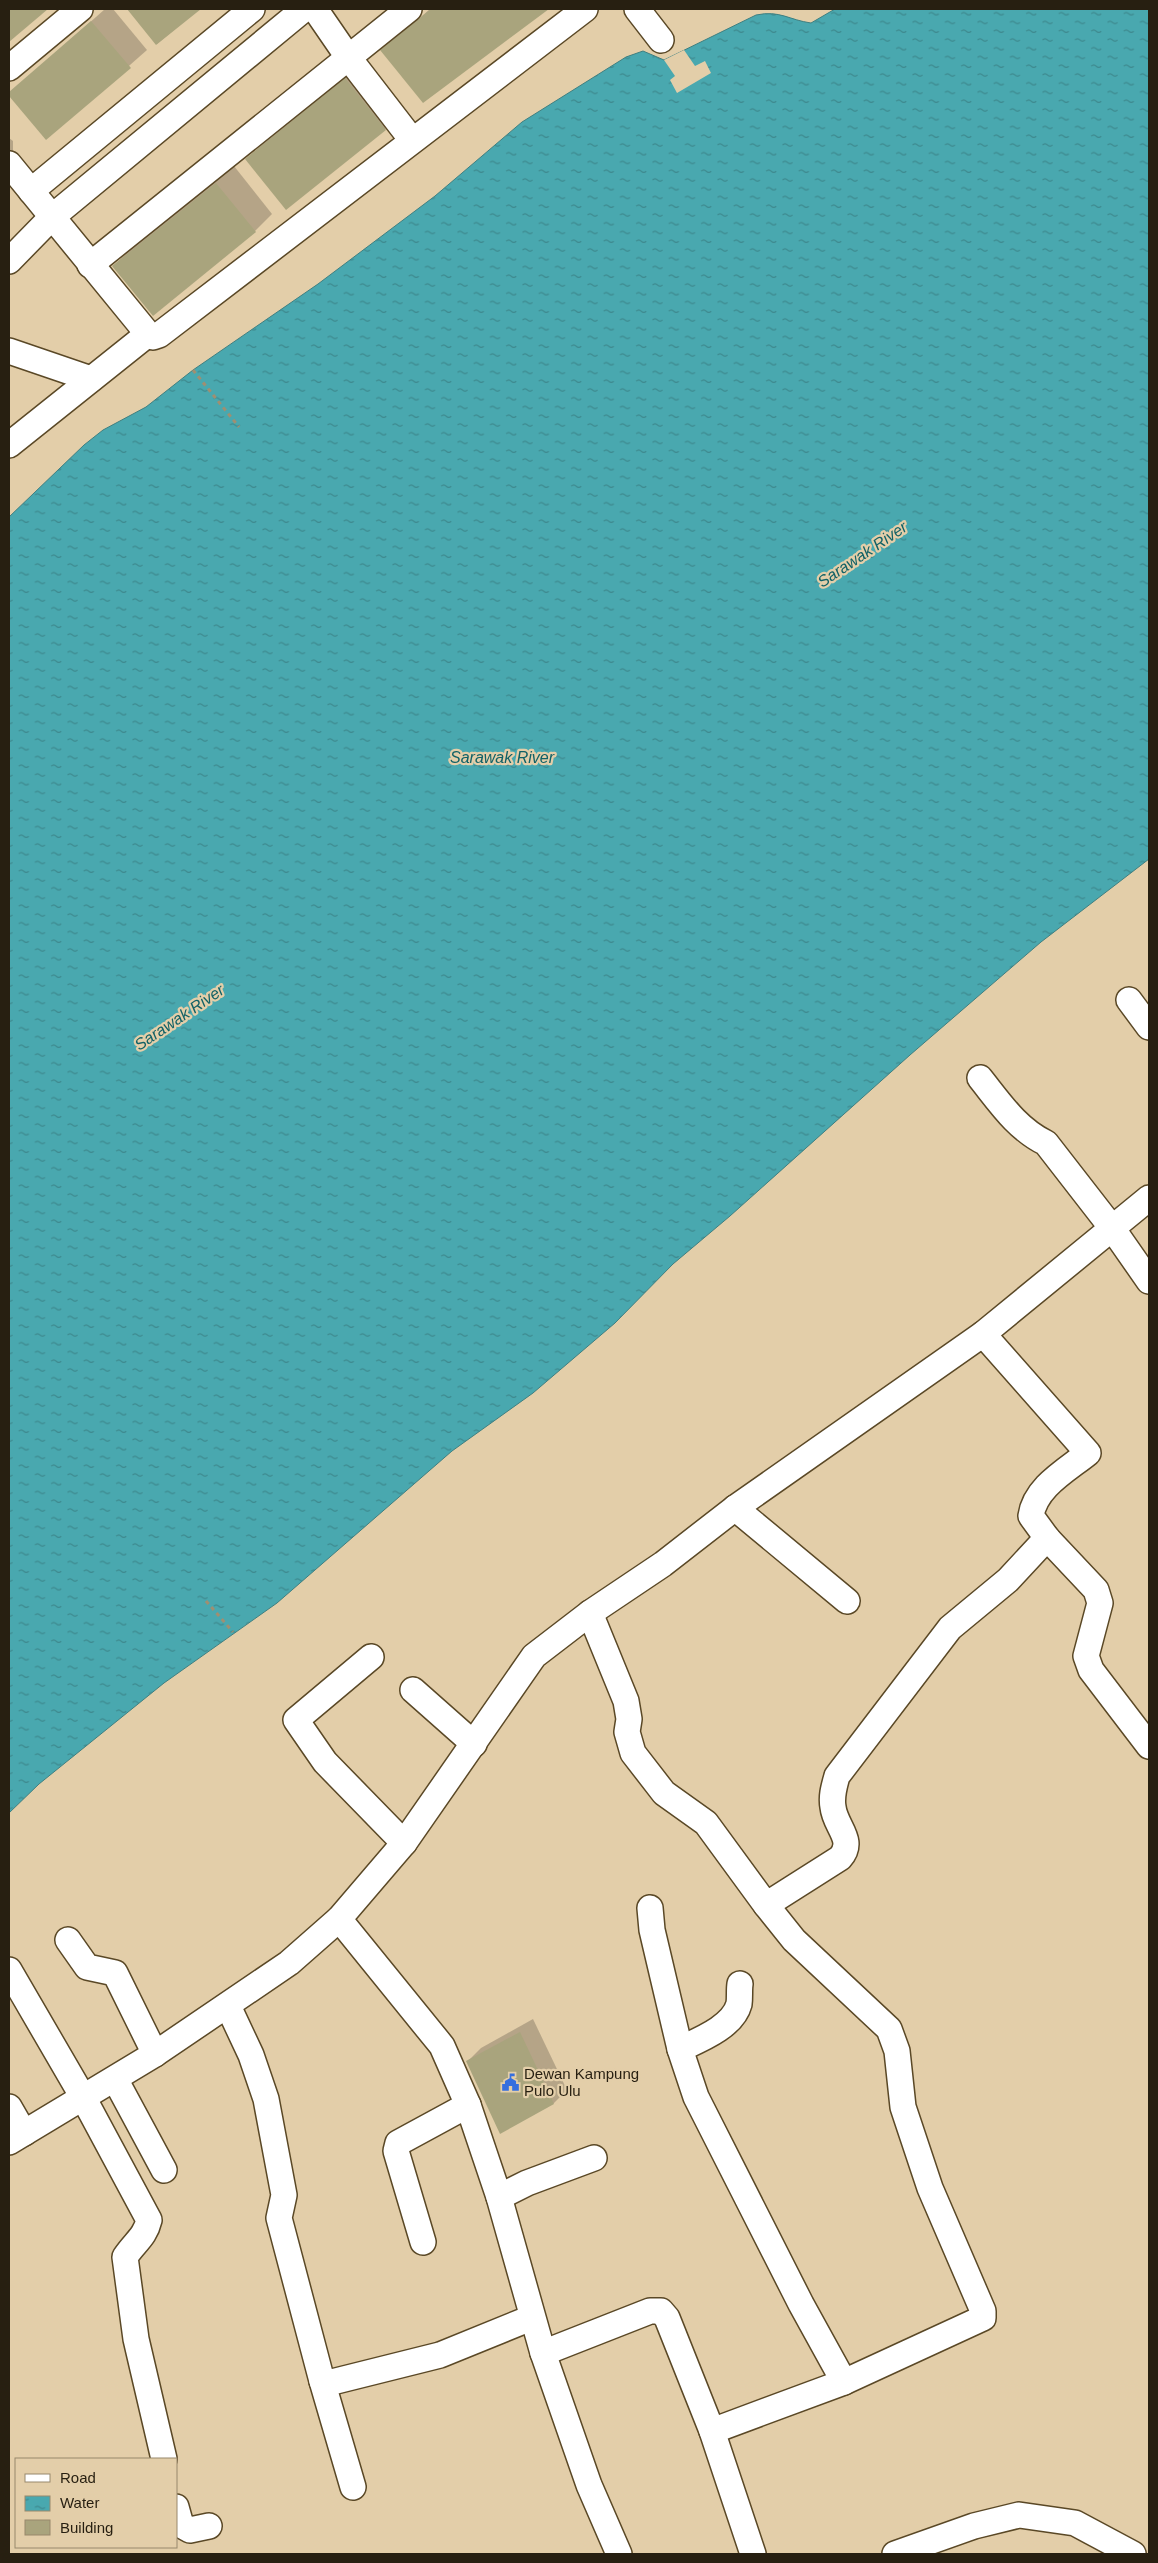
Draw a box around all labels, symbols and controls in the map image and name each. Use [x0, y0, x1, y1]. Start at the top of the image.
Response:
water label: Sarawak River [814, 518, 911, 591]
water label: Sarawak River [450, 749, 555, 766]
water label: Sarawak River [131, 981, 228, 1054]
place label: Dewan Kampung Pulo Ulu [524, 2065, 639, 2099]
public building icon: Dewan Kampung Pulo Ulu [500, 2073, 520, 2093]
legend [15, 2458, 178, 2548]
text: Road [60, 2469, 96, 2486]
text: Water [60, 2494, 99, 2511]
text: Building [60, 2519, 113, 2536]

